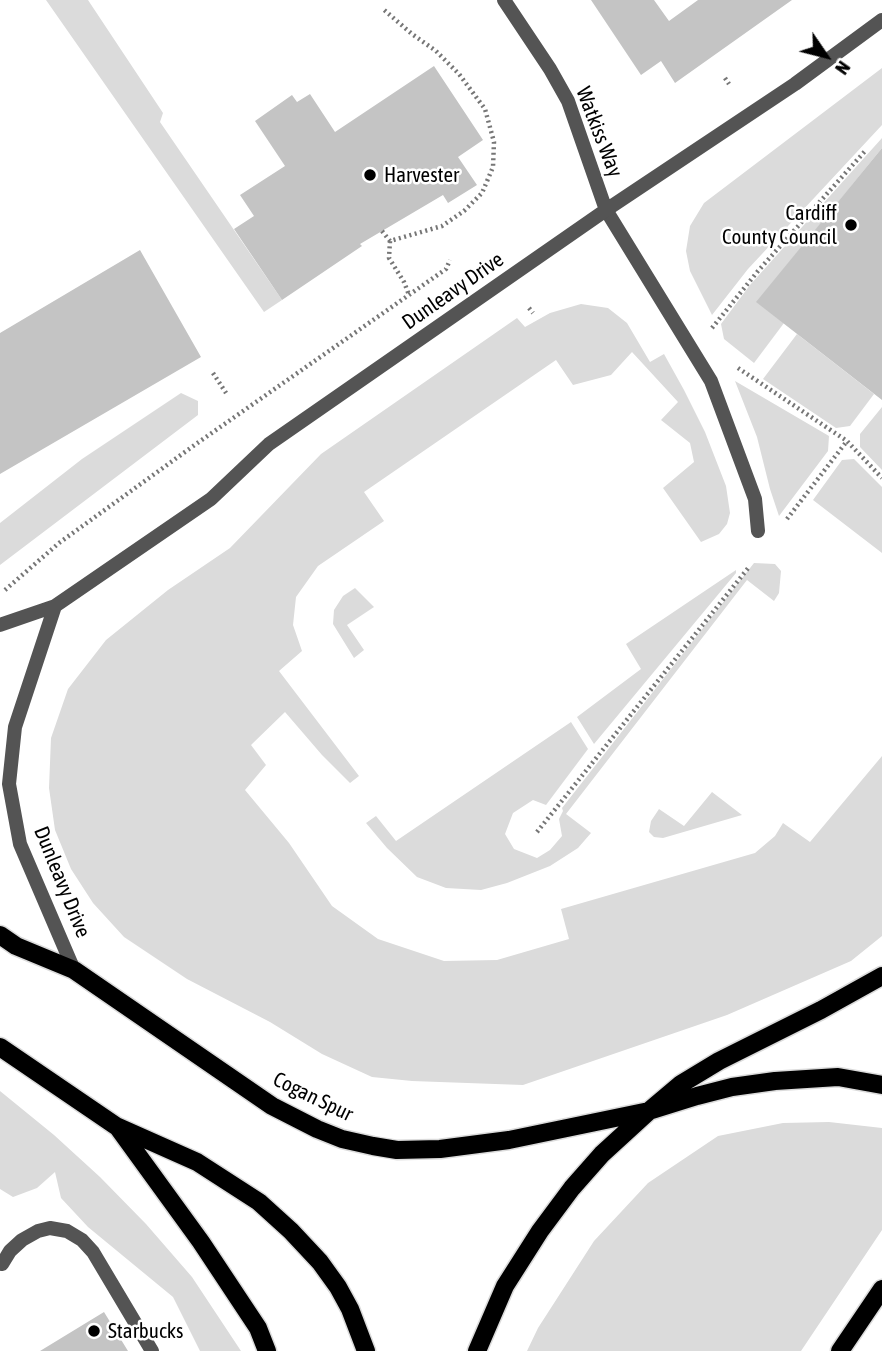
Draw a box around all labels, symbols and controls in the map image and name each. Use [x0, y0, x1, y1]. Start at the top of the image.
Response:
north arrow [791, 21, 861, 91]
text: N [831, 57, 855, 79]
street label: Watkiss Way [570, 83, 628, 181]
place label: Harvester [384, 162, 459, 188]
marker: Harvester [362, 167, 378, 183]
place label: Cardiff County Council [722, 200, 837, 250]
marker: Cardiff County Council [843, 217, 859, 233]
street label: Dunleavy Drive [398, 247, 508, 335]
street label: Dunleavy Drive [28, 823, 96, 941]
street label: Cogan Spur [269, 1067, 357, 1127]
place label: Starbucks [108, 1318, 183, 1344]
marker: Starbucks [86, 1323, 102, 1339]

